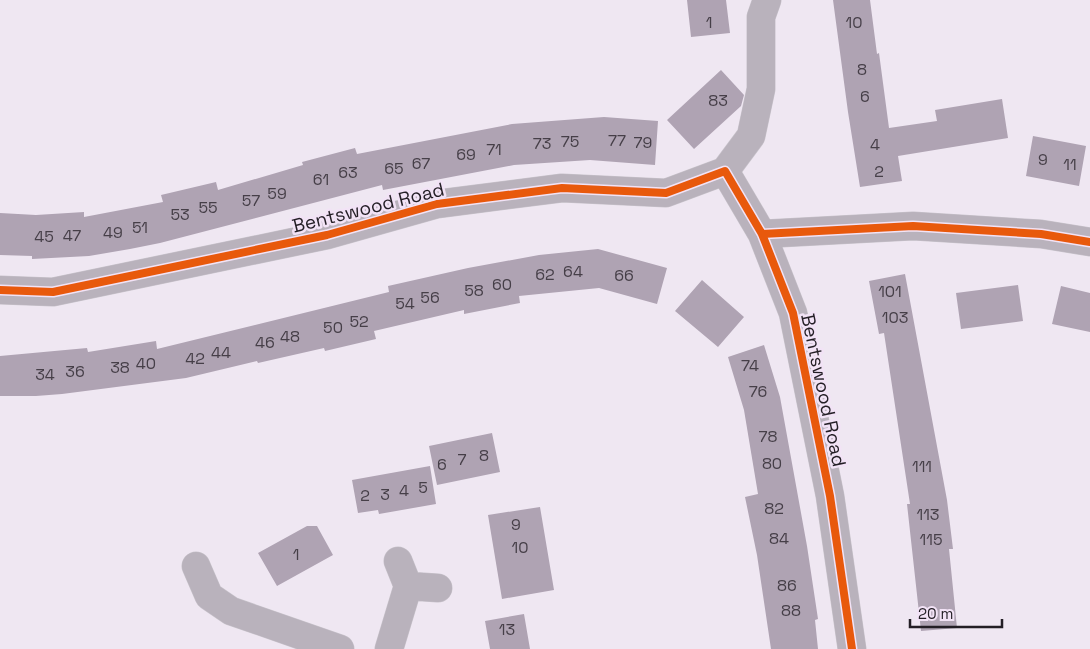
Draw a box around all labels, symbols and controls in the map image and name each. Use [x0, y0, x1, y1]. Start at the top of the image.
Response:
house number: 1 [706, 12, 712, 33]
house number: 10 [846, 12, 862, 33]
house number: 8 [857, 59, 867, 80]
house number: 6 [860, 86, 870, 107]
house number: 83 [708, 90, 728, 111]
house number: 77 [608, 130, 626, 151]
house number: 75 [561, 131, 579, 152]
house number: 79 [634, 132, 652, 153]
house number: 73 [533, 133, 551, 154]
house number: 4 [870, 134, 880, 155]
house number: 71 [486, 139, 502, 160]
house number: 69 [456, 144, 476, 165]
house number: 9 [1038, 149, 1048, 170]
house number: 67 [412, 153, 430, 174]
house number: 11 [1063, 154, 1077, 175]
house number: 65 [384, 158, 404, 179]
house number: 2 [874, 161, 884, 182]
house number: 63 [338, 162, 358, 183]
house number: 61 [313, 169, 329, 190]
street label: Bentswood Road [289, 176, 447, 238]
house number: 59 [267, 183, 287, 204]
house number: 57 [242, 190, 260, 211]
house number: 55 [198, 197, 218, 218]
house number: 53 [170, 204, 190, 225]
house number: 51 [132, 217, 148, 238]
house number: 49 [103, 222, 123, 243]
house number: 47 [63, 225, 81, 246]
house number: 45 [34, 226, 54, 247]
house number: 64 [563, 261, 583, 282]
house number: 62 [535, 264, 555, 285]
house number: 66 [614, 265, 634, 286]
house number: 60 [492, 274, 512, 295]
house number: 58 [464, 280, 484, 301]
house number: 101 [878, 281, 902, 302]
house number: 56 [420, 287, 440, 308]
house number: 54 [395, 293, 415, 314]
house number: 103 [882, 307, 908, 328]
house number: 52 [349, 311, 369, 332]
street label: Bentswood Road [795, 311, 852, 469]
house number: 50 [323, 317, 343, 338]
house number: 48 [280, 326, 300, 347]
house number: 46 [255, 332, 275, 353]
house number: 44 [211, 342, 231, 363]
house number: 42 [185, 348, 205, 369]
house number: 40 [136, 353, 156, 374]
house number: 74 [741, 355, 759, 376]
house number: 38 [110, 357, 130, 378]
house number: 36 [65, 361, 85, 382]
house number: 34 [35, 364, 55, 385]
house number: 76 [749, 381, 767, 402]
house number: 78 [759, 426, 778, 447]
house number: 8 [479, 445, 489, 466]
house number: 7 [457, 449, 467, 470]
house number: 80 [762, 453, 782, 474]
house number: 6 [437, 454, 447, 475]
house number: 111 [912, 456, 932, 477]
house number: 5 [418, 477, 428, 498]
house number: 4 [399, 480, 409, 501]
house number: 3 [380, 484, 390, 505]
house number: 2 [360, 485, 370, 506]
house number: 82 [764, 498, 784, 519]
house number: 113 [916, 504, 940, 525]
house number: 9 [511, 514, 521, 535]
house number: 84 [769, 528, 789, 549]
house number: 115 [920, 529, 942, 550]
house number: 10 [512, 537, 528, 558]
house number: 1 [293, 544, 299, 565]
house number: 86 [777, 575, 797, 596]
scale bar [910, 596, 1002, 628]
house number: 88 [781, 600, 801, 621]
text: 20 m [918, 604, 953, 623]
house number: 13 [499, 619, 515, 640]

